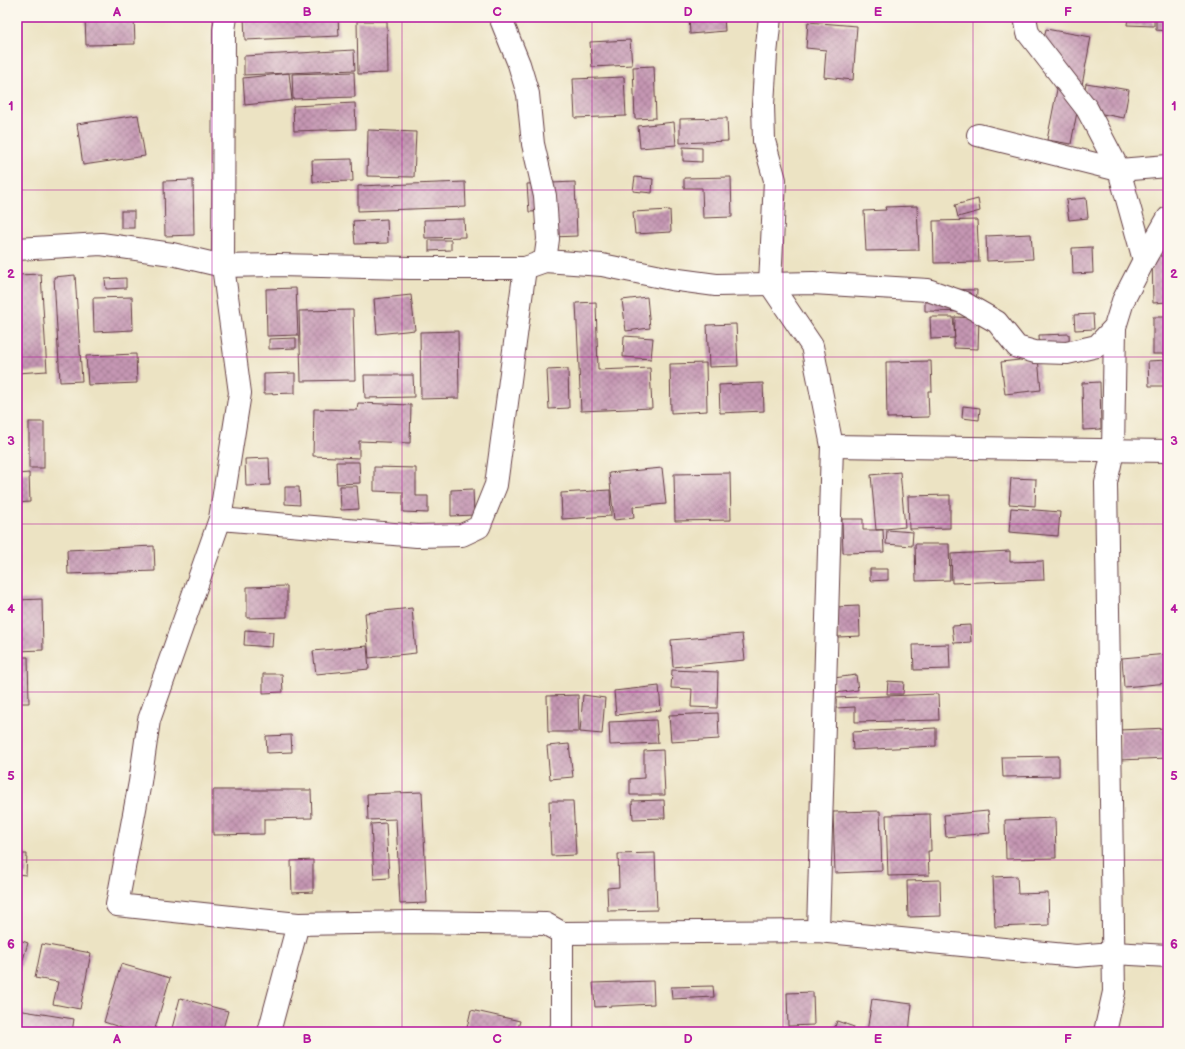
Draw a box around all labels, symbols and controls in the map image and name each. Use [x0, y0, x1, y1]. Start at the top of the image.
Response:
text: A [112, 4, 121, 20]
text: B [302, 4, 312, 20]
text: C [492, 4, 502, 20]
text: D [683, 4, 693, 20]
text: E [874, 4, 883, 20]
text: F [1064, 4, 1072, 20]
text: 1 [8, 98, 14, 114]
text: 1 [1171, 98, 1177, 114]
text: 2 [7, 266, 15, 282]
text: 2 [1170, 266, 1178, 282]
text: 3 [7, 433, 15, 449]
text: 3 [1170, 433, 1178, 449]
text: 4 [7, 601, 15, 617]
text: 4 [1170, 601, 1178, 617]
text: 5 [7, 768, 15, 784]
text: 5 [1170, 768, 1178, 784]
text: 6 [7, 936, 15, 952]
text: 6 [1170, 936, 1178, 952]
text: A [112, 1031, 121, 1047]
text: B [302, 1031, 312, 1047]
text: C [492, 1031, 502, 1047]
text: D [683, 1031, 693, 1047]
text: E [874, 1031, 883, 1047]
text: F [1064, 1031, 1072, 1047]

